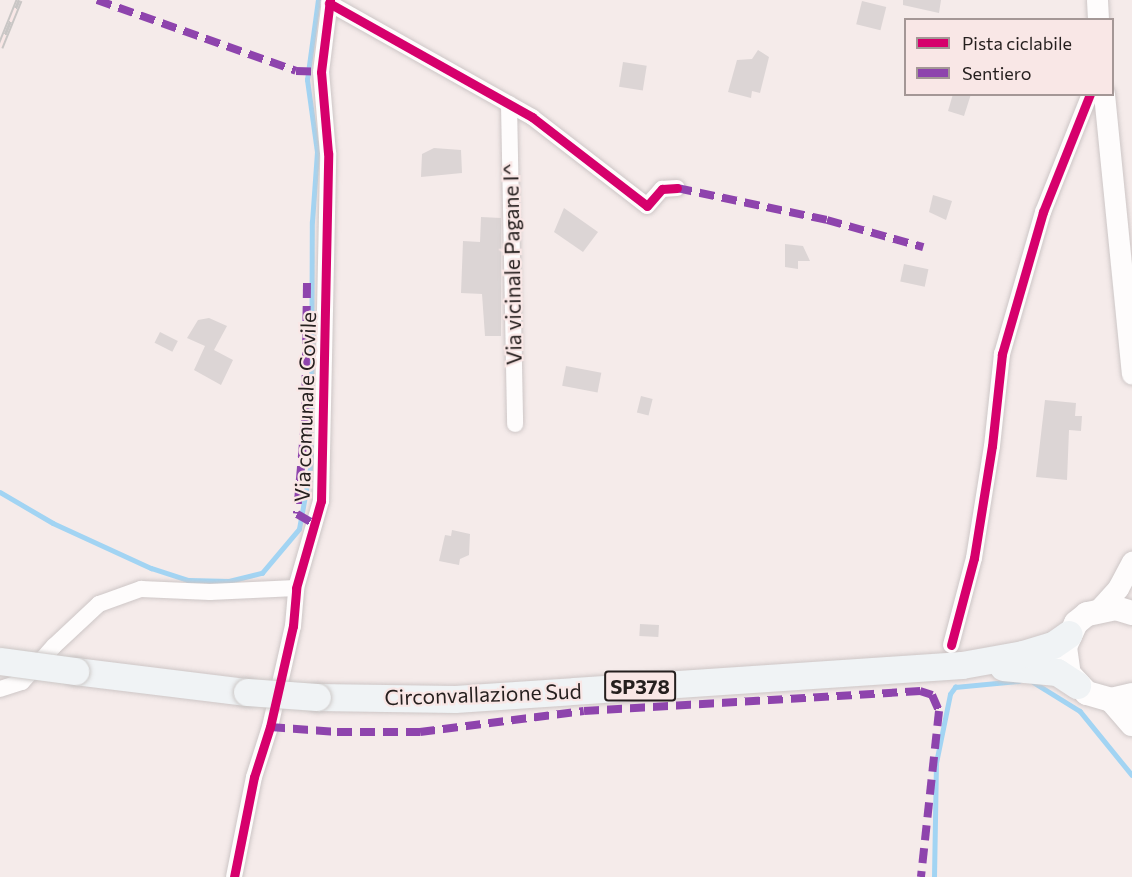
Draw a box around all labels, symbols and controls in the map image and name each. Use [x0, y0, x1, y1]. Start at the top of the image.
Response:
legend [904, 18, 1114, 96]
text: Pista ciclabile [962, 32, 1072, 54]
text: Sentiero [962, 62, 1032, 84]
street label: Via vicinale Pagane I^ [498, 163, 526, 365]
street label: Via comunale Covile [289, 311, 321, 503]
road number: SP378 [604, 669, 676, 703]
street label: Circonvallazione Sud [384, 678, 582, 710]

